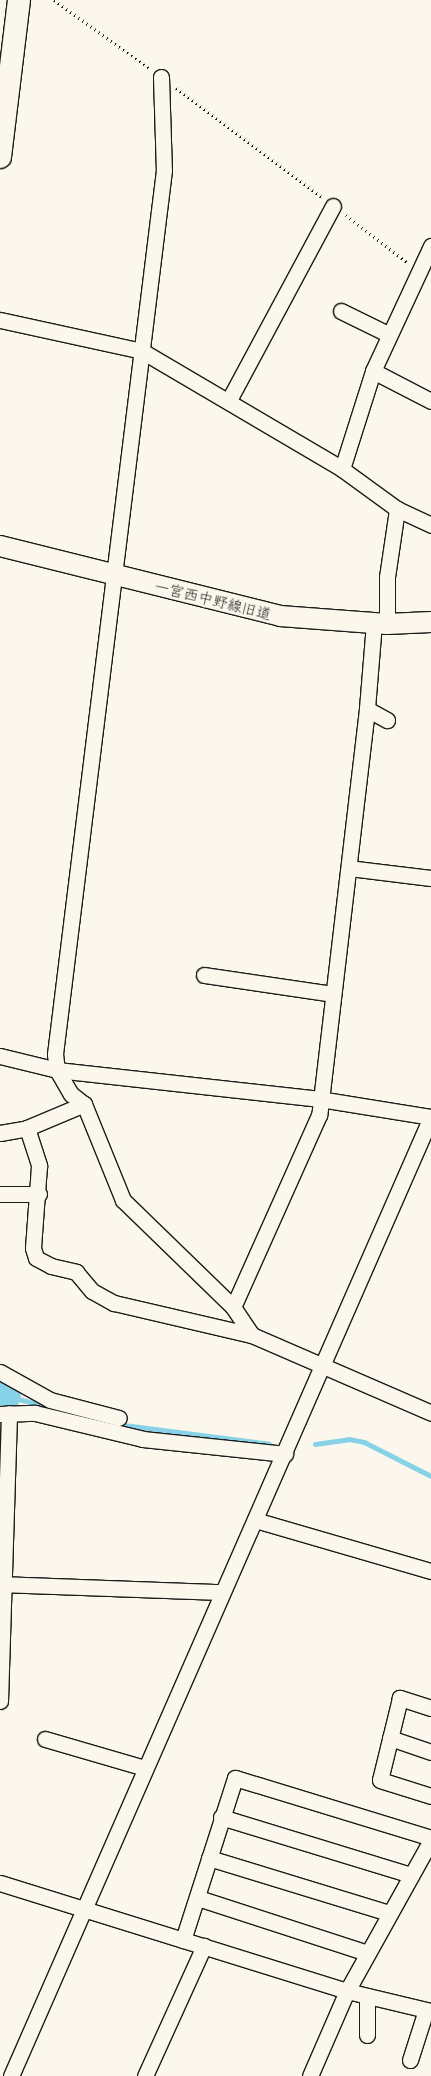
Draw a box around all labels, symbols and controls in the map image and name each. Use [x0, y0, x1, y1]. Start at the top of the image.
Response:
street label: 一宮西中野線旧道 [153, 577, 273, 623]

